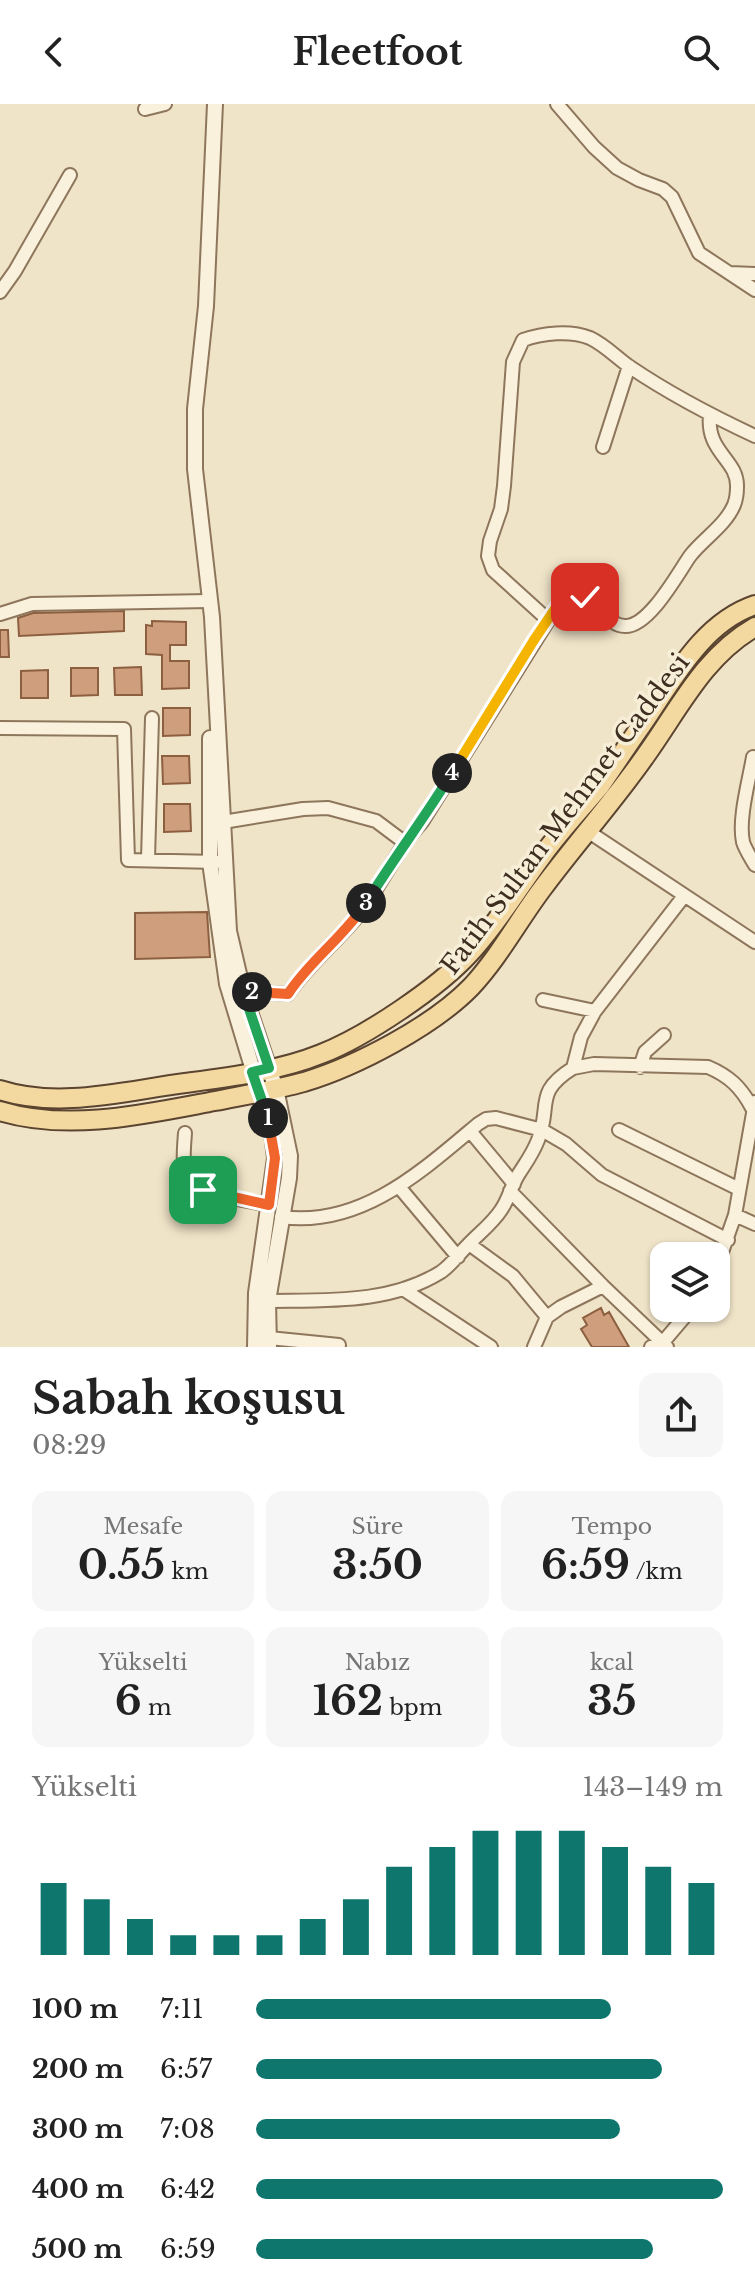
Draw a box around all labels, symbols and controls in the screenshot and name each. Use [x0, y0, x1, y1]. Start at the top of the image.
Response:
icon: back [32, 30, 76, 74]
text: Fleetfoot [292, 30, 463, 75]
icon: search [679, 30, 723, 74]
pin [551, 563, 619, 631]
icon: check [563, 575, 607, 619]
street label: Fatih Sultan Mehmet Caddesi [434, 647, 696, 981]
pin: 4 [432, 753, 472, 793]
text: 4 [445, 759, 459, 786]
pin: 3 [346, 883, 386, 923]
text: 3 [359, 889, 373, 916]
pin: 2 [232, 972, 272, 1012]
text: 2 [245, 978, 259, 1005]
pin: 1 [248, 1098, 288, 1138]
text: 1 [263, 1104, 273, 1131]
pin [169, 1156, 237, 1224]
icon: arrive [181, 1168, 225, 1212]
map controls [650, 1242, 730, 1322]
button: layers [650, 1242, 730, 1322]
text: Sabah koşusu [32, 1371, 345, 1426]
button: share [639, 1373, 723, 1457]
text: 08:29 [32, 1429, 106, 1461]
text: Mesafe [103, 1513, 183, 1540]
text: Süre [352, 1513, 403, 1540]
text: Tempo [571, 1513, 652, 1540]
text: 0.55 [78, 1540, 165, 1590]
text: 3:50 [332, 1540, 423, 1590]
text: 6:59 [541, 1540, 630, 1590]
text: km [165, 1558, 209, 1585]
text: /km [630, 1558, 683, 1585]
text: Yükselti [99, 1649, 188, 1676]
text: Nabız [345, 1649, 410, 1676]
text: kcal [590, 1649, 634, 1676]
text: 6 [115, 1676, 142, 1726]
text: 162 [313, 1676, 383, 1726]
text: 35 [587, 1676, 636, 1726]
text: m [142, 1694, 172, 1721]
text: bpm [383, 1694, 442, 1721]
text: Yükselti [32, 1771, 137, 1803]
text: 143–149 m [582, 1771, 723, 1803]
text: 100 m [32, 1993, 118, 2025]
text: 7:11 [160, 1993, 204, 2025]
text: 200 m [32, 2053, 124, 2085]
text: 6:57 [160, 2053, 212, 2085]
text: 300 m [32, 2113, 124, 2145]
text: 7:08 [160, 2113, 215, 2145]
text: 400 m [32, 2173, 124, 2205]
text: 6:42 [160, 2173, 215, 2205]
text: 500 m [32, 2233, 122, 2265]
text: 6:59 [160, 2233, 216, 2265]

